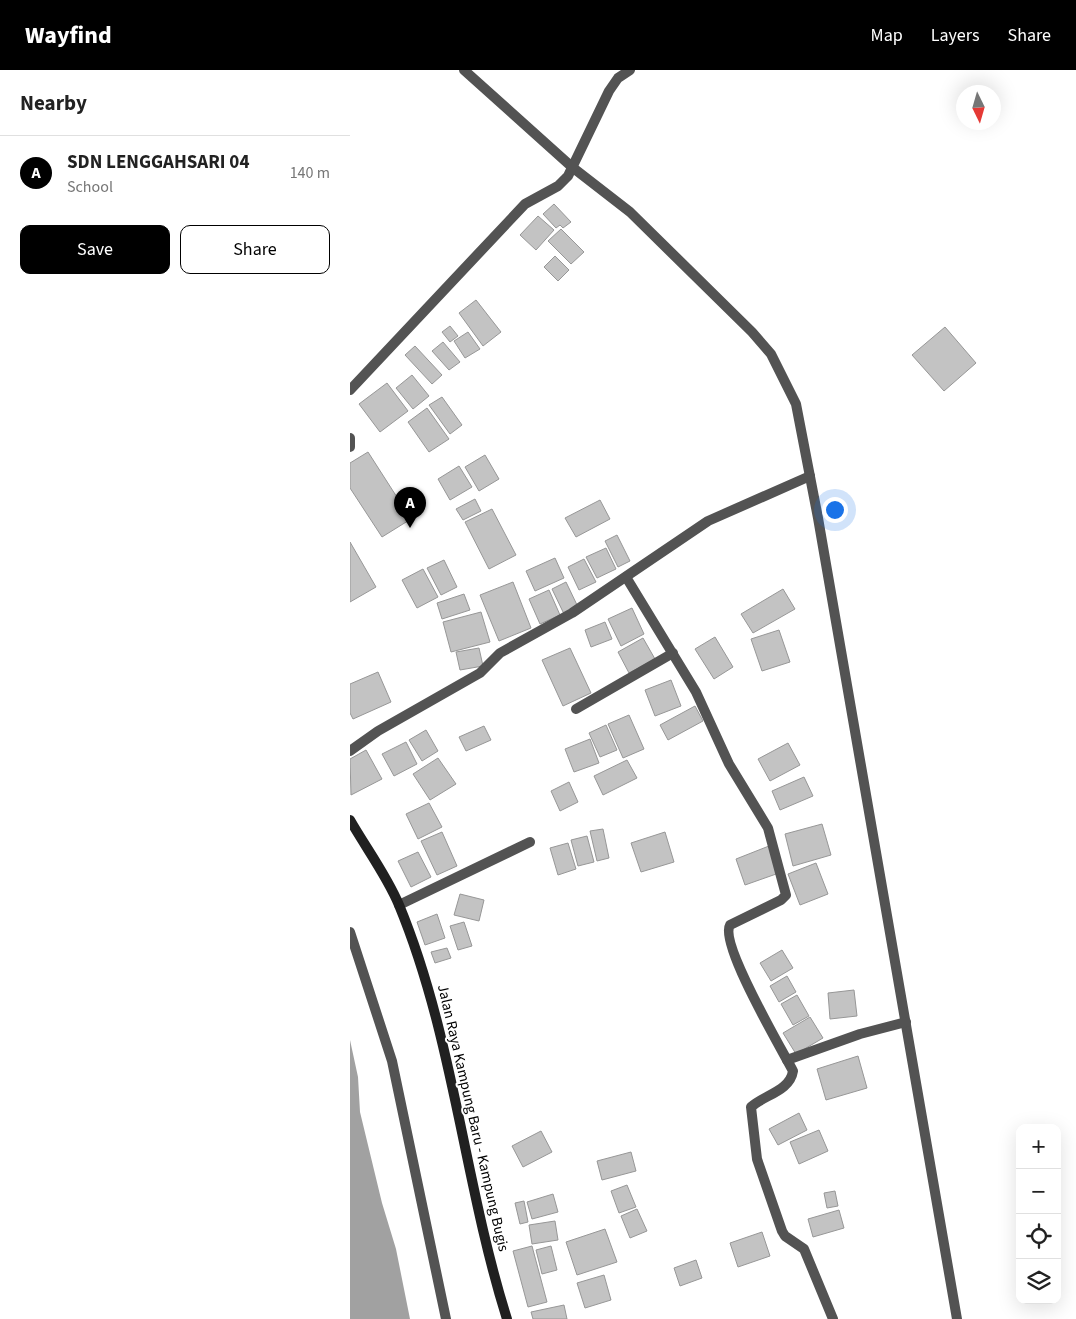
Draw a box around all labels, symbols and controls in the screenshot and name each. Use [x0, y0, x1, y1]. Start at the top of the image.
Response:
text: Wayfind [25, 18, 112, 53]
text: Map [871, 23, 903, 48]
text: Layers [931, 23, 980, 48]
text: Share [1008, 23, 1051, 48]
north arrow [956, 85, 1001, 130]
text: Nearby [20, 88, 87, 118]
text: SDN LENGGAHSARI 04 [67, 149, 249, 176]
text: A [31, 162, 41, 184]
text: 140 m [290, 162, 330, 184]
text: School [67, 176, 113, 198]
button: Save [20, 225, 170, 274]
button: Share [180, 225, 330, 274]
pin: A [394, 487, 426, 528]
your location [822, 497, 848, 523]
street label: Jalan Raya Kampung Baru - Kampung Bugis [432, 982, 514, 1254]
map controls [1016, 1124, 1061, 1304]
button: + [1016, 1124, 1061, 1169]
button: − [1016, 1169, 1061, 1214]
button: locate [1016, 1214, 1061, 1259]
button: layers [1016, 1259, 1061, 1304]

